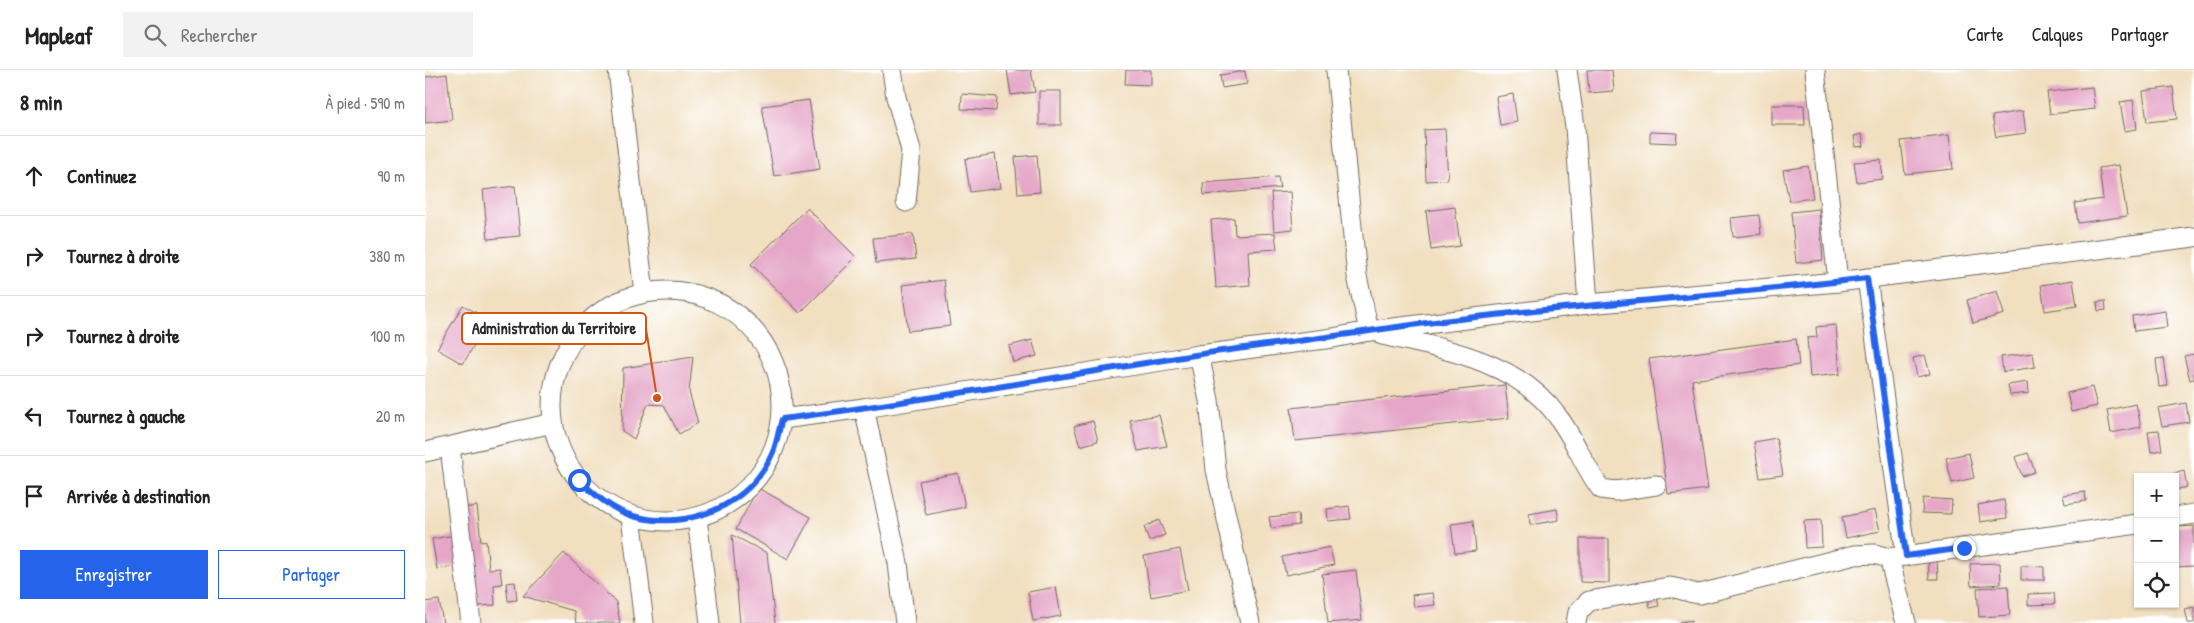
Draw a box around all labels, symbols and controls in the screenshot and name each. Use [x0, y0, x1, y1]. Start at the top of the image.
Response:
search box [123, 12, 473, 57]
text: Mapleaf [25, 19, 93, 51]
icon: search [141, 21, 169, 49]
text: Rechercher [181, 22, 258, 48]
text: Carte [1966, 22, 2004, 47]
text: Calques [2032, 22, 2083, 47]
text: Partager [2111, 22, 2169, 47]
text: 8 min [20, 88, 62, 117]
text: À pied · 590 m [326, 92, 405, 114]
icon: ahead [20, 162, 48, 190]
text: Continuez [67, 163, 136, 189]
text: 90 m [377, 165, 405, 187]
icon: right [20, 242, 48, 270]
text: Tournez à droite [67, 243, 180, 269]
text: 380 m [369, 245, 405, 267]
callout: Administration du Territoire [462, 313, 646, 344]
text: Administration du Territoire [472, 317, 637, 339]
icon: right [20, 322, 48, 350]
text: Tournez à droite [67, 323, 180, 349]
text: 100 m [370, 325, 405, 347]
icon: left [20, 402, 48, 430]
text: Tournez à gauche [67, 403, 185, 429]
text: 20 m [376, 405, 405, 427]
route start [568, 469, 591, 492]
map controls [2134, 473, 2179, 608]
button: + [2134, 473, 2179, 518]
icon: arrive [20, 482, 48, 510]
text: Arrivée à destination [67, 483, 210, 509]
button: − [2134, 518, 2179, 563]
route end [1953, 537, 1976, 560]
button: Enregistrer [20, 550, 208, 599]
button: Partager [218, 550, 405, 599]
button: locate [2134, 563, 2179, 608]

